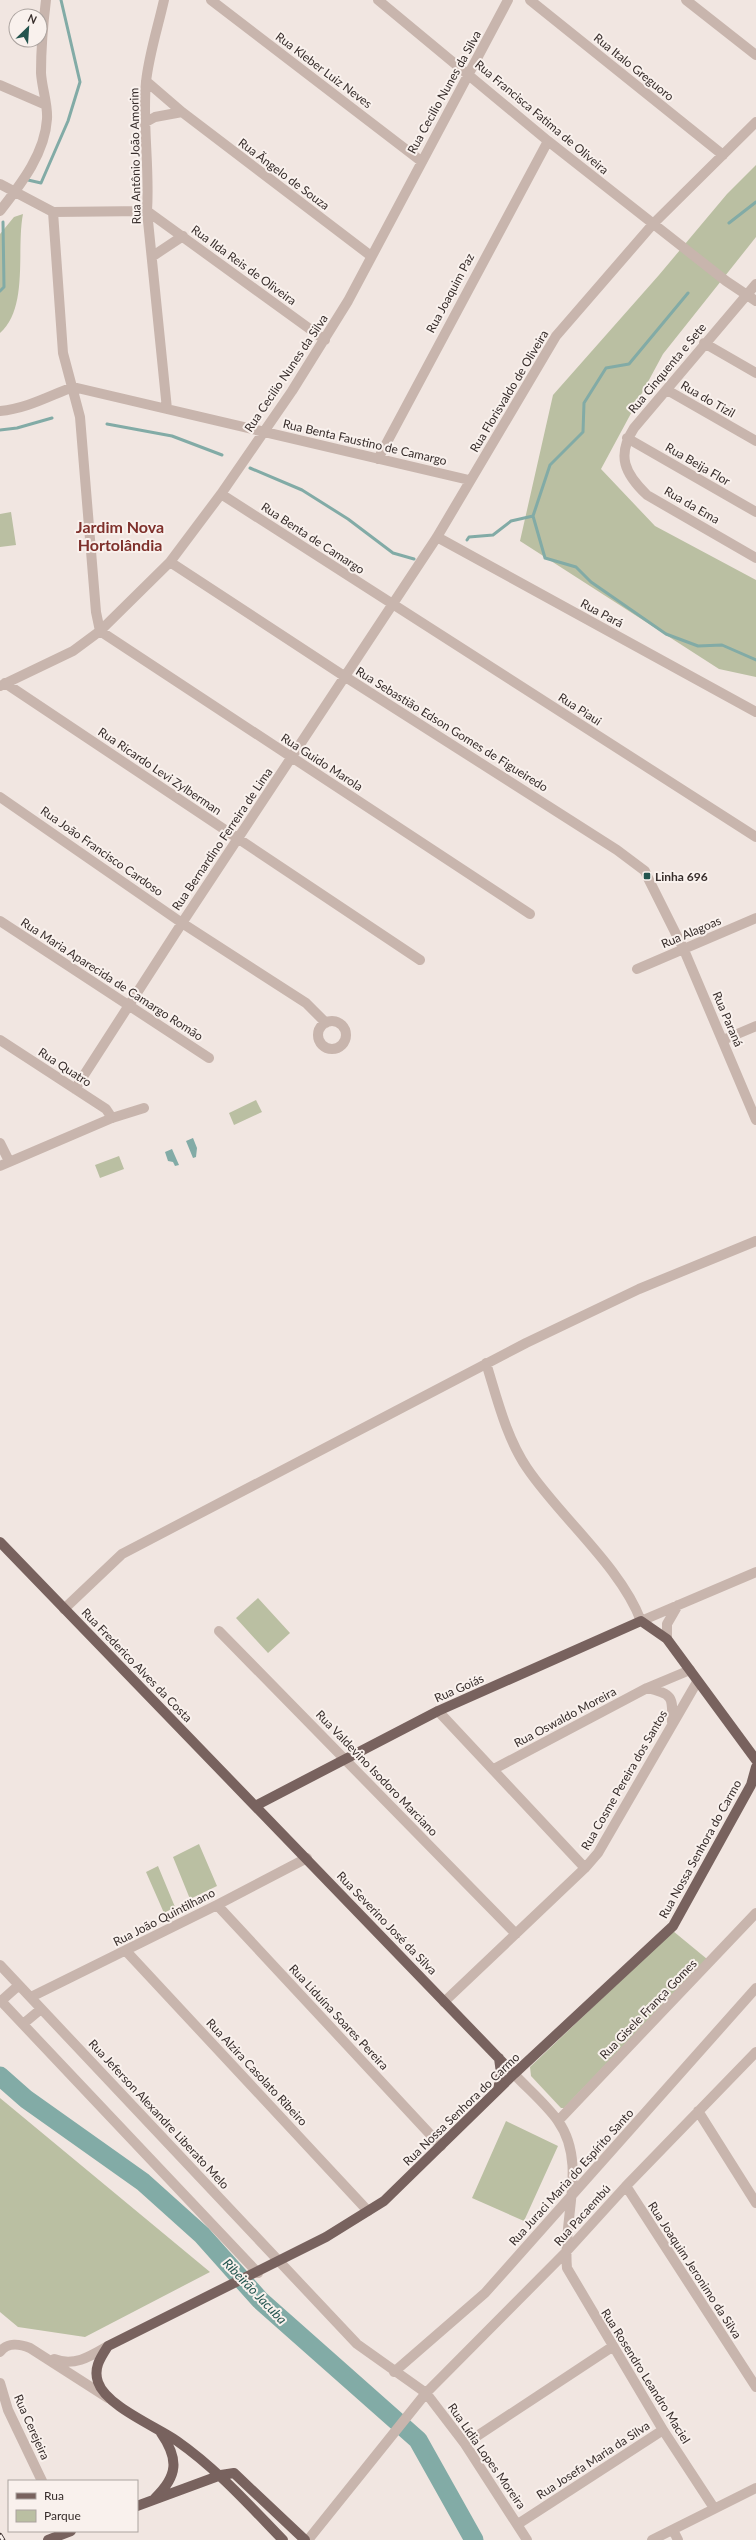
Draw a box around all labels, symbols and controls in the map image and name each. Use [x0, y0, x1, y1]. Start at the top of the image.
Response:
north arrow [8, 8, 48, 48]
text: N [26, 11, 39, 26]
street label: Rua Cecilio Nunes da Silva [404, 28, 484, 156]
street label: Rua Kleber Luiz Neves [273, 29, 375, 111]
street label: Rua Italo Greguoro [591, 30, 677, 104]
street label: Rua Francisca Fatima de Oliveira [472, 57, 612, 177]
street label: Rua Antônio João Amorim [126, 88, 144, 224]
street label: Rua Ãngelo de Souza [236, 135, 332, 213]
street label: Rua Ilda Reis de Oliveira [189, 222, 300, 308]
street label: Rua Joaquim Paz [423, 250, 478, 335]
street label: Rua Cecilio Nunes da Silva [241, 311, 331, 435]
street label: Rua Cinquenta e Sete [625, 320, 709, 416]
street label: Rua Florisvaldo de Oliveira [467, 327, 551, 455]
street label: Rua do Tizil [678, 377, 738, 421]
street label: Rua Benta Faustino de Camargo [282, 416, 449, 468]
street label: Rua Beija Flor [663, 439, 734, 489]
street label: Rua da Ema [662, 483, 722, 527]
street label: Rua Benta de Camargo [259, 499, 368, 577]
district label: Jardim Nova Hortolândia [76, 517, 164, 554]
street label: Rua Pará [578, 596, 626, 630]
street label: Rua Sebastião Edson Gomes de Figueiredo [353, 663, 551, 795]
street label: Rua Piaui [556, 689, 605, 729]
street label: Rua Ricardo Levi Zylberman [95, 724, 225, 818]
street label: Rua Guido Marola [278, 730, 366, 794]
street label: Rua Bernardino Ferreira de Lima [169, 765, 275, 913]
street label: Rua João Francisco Cardoso [38, 803, 166, 899]
place label: Linha 696 [655, 869, 708, 884]
marker: Linha 696 [642, 871, 652, 881]
street label: Rua Alagoas [659, 913, 723, 951]
street label: Rua Maria Aparecida de Camargo Romão [18, 914, 206, 1044]
street label: Rua Paraná [710, 989, 746, 1049]
street label: Rua Quatro [36, 1044, 95, 1090]
street label: Rua Frederico Alves da Costa [79, 1605, 195, 1725]
street label: Rua Goiás [432, 1670, 486, 1706]
street label: Rua Oswaldo Moreira [511, 1684, 619, 1750]
street label: Rua Valdevino Isodoro Marciano [313, 1707, 441, 1839]
street label: Rua Cosme Pereira dos Santos [578, 1707, 670, 1853]
street label: Rua Nossa Senhora do Carmo [656, 1777, 745, 1921]
street label: Rua Severino José da Silva [334, 1868, 440, 1978]
street label: Rua João Quintilhano [111, 1885, 218, 1949]
street label: Rua Gisele França Gomes [596, 1956, 700, 2062]
street label: Rua Liduína Soares Pereira [286, 1961, 392, 2073]
street label: Rua Alzira Casolato Ribeiro [203, 2015, 311, 2129]
street label: Rua Jeferson Alexandre Liberato Melo [86, 2036, 233, 2192]
street label: Rua Nossa Senhora do Carmo [400, 2049, 523, 2169]
street label: Rua Juraci Maria do Espírito Santo [506, 2105, 637, 2249]
street label: Rua Pacaembú [551, 2181, 613, 2249]
street label: Rua Joaquim Jeronimo da Silva [645, 2199, 745, 2341]
water label: Ribeirão Jacuba [220, 2255, 290, 2327]
street label: Rua Rosendro Leandro Maciel [598, 2306, 694, 2446]
street label: Rua Cerejeira [11, 2392, 53, 2462]
street label: Rua Lídia Lopes Moreira [445, 2400, 529, 2512]
street label: Rua Josefa Maria da Silva [533, 2418, 653, 2502]
legend [8, 2480, 138, 2532]
text: Rua [44, 2488, 64, 2503]
text: Parque [44, 2508, 81, 2523]

